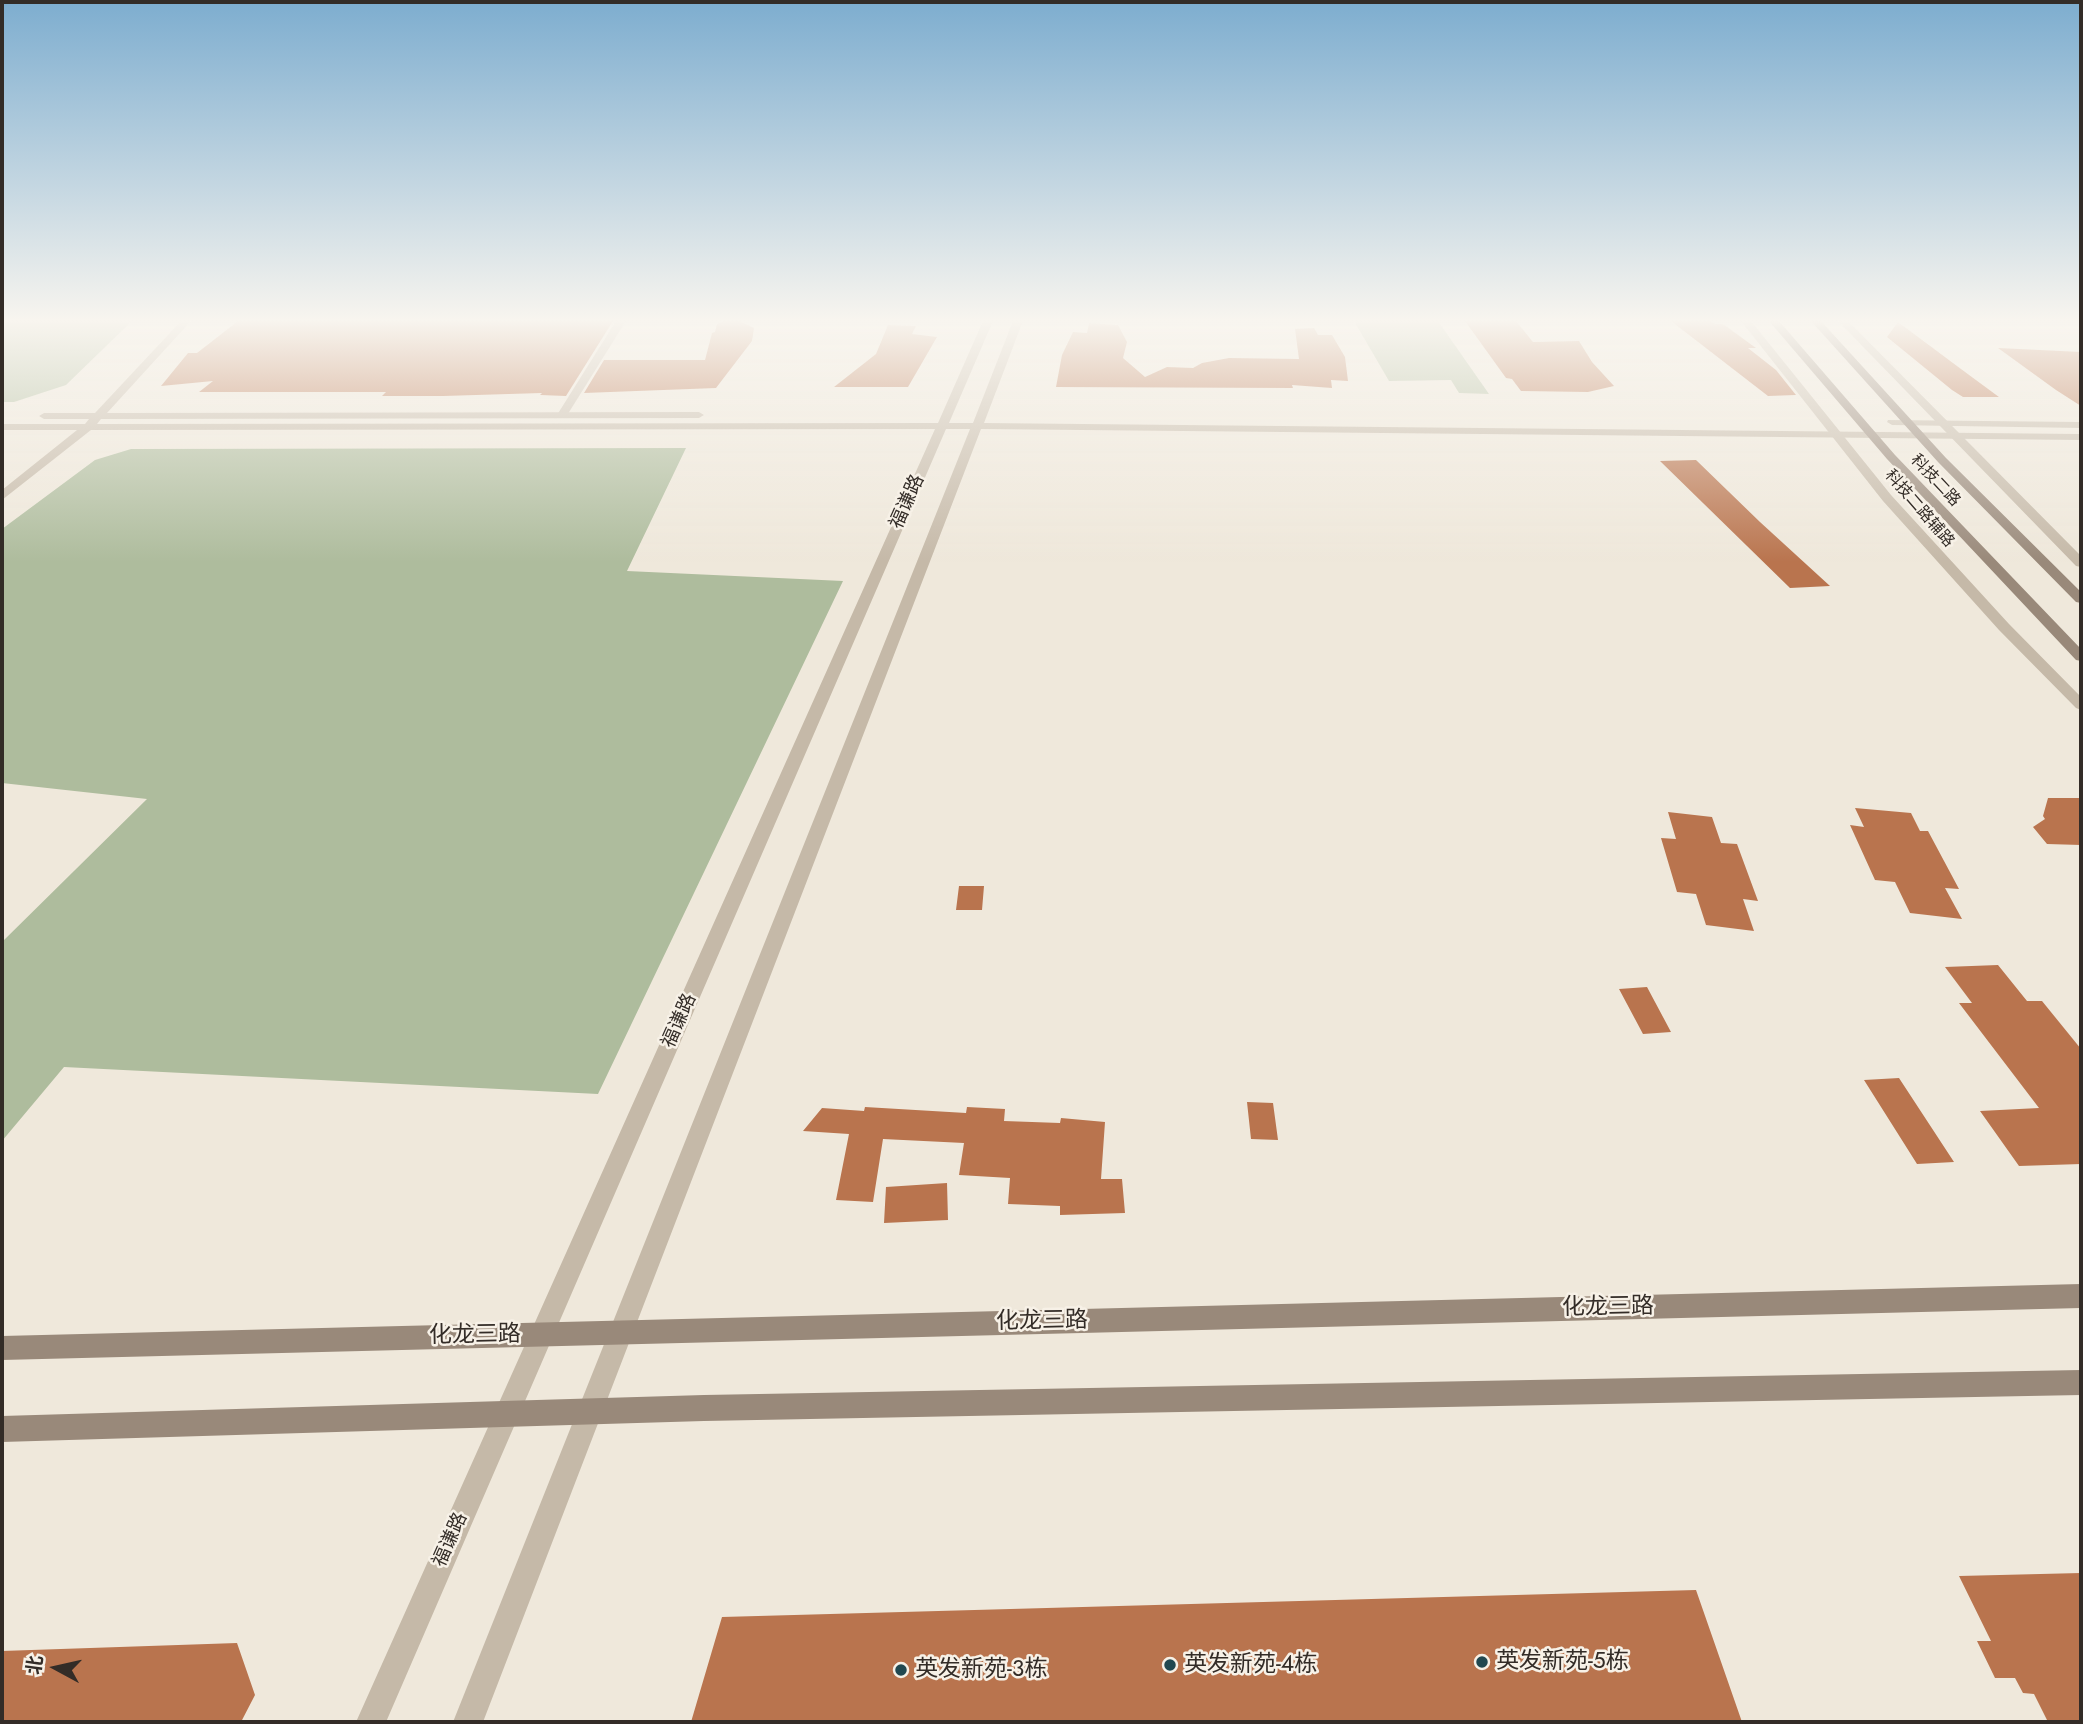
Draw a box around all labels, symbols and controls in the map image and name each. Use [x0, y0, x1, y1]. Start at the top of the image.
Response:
street label: 科技二路 [1906, 451, 1964, 511]
street label: 科技二路辅路 [1880, 466, 1958, 552]
street label: 福谦路 [886, 471, 930, 533]
street label: 福谦路 [658, 990, 702, 1052]
street label: 化龙三路 [1562, 1293, 1654, 1323]
street label: 化龙三路 [996, 1307, 1088, 1337]
street label: 化龙三路 [429, 1321, 521, 1351]
street label: 福谦路 [429, 1509, 473, 1571]
north arrow [21, 1633, 91, 1703]
place label: 英发新苑-5栋 [1496, 1648, 1629, 1676]
place label: 英发新苑-4栋 [1184, 1651, 1317, 1679]
text: 北 [20, 1654, 49, 1676]
marker: 英发新苑-5栋 [1474, 1654, 1490, 1670]
place label: 英发新苑-3栋 [915, 1656, 1047, 1684]
marker: 英发新苑-4栋 [1162, 1657, 1178, 1673]
marker: 英发新苑-3栋 [893, 1662, 909, 1678]

